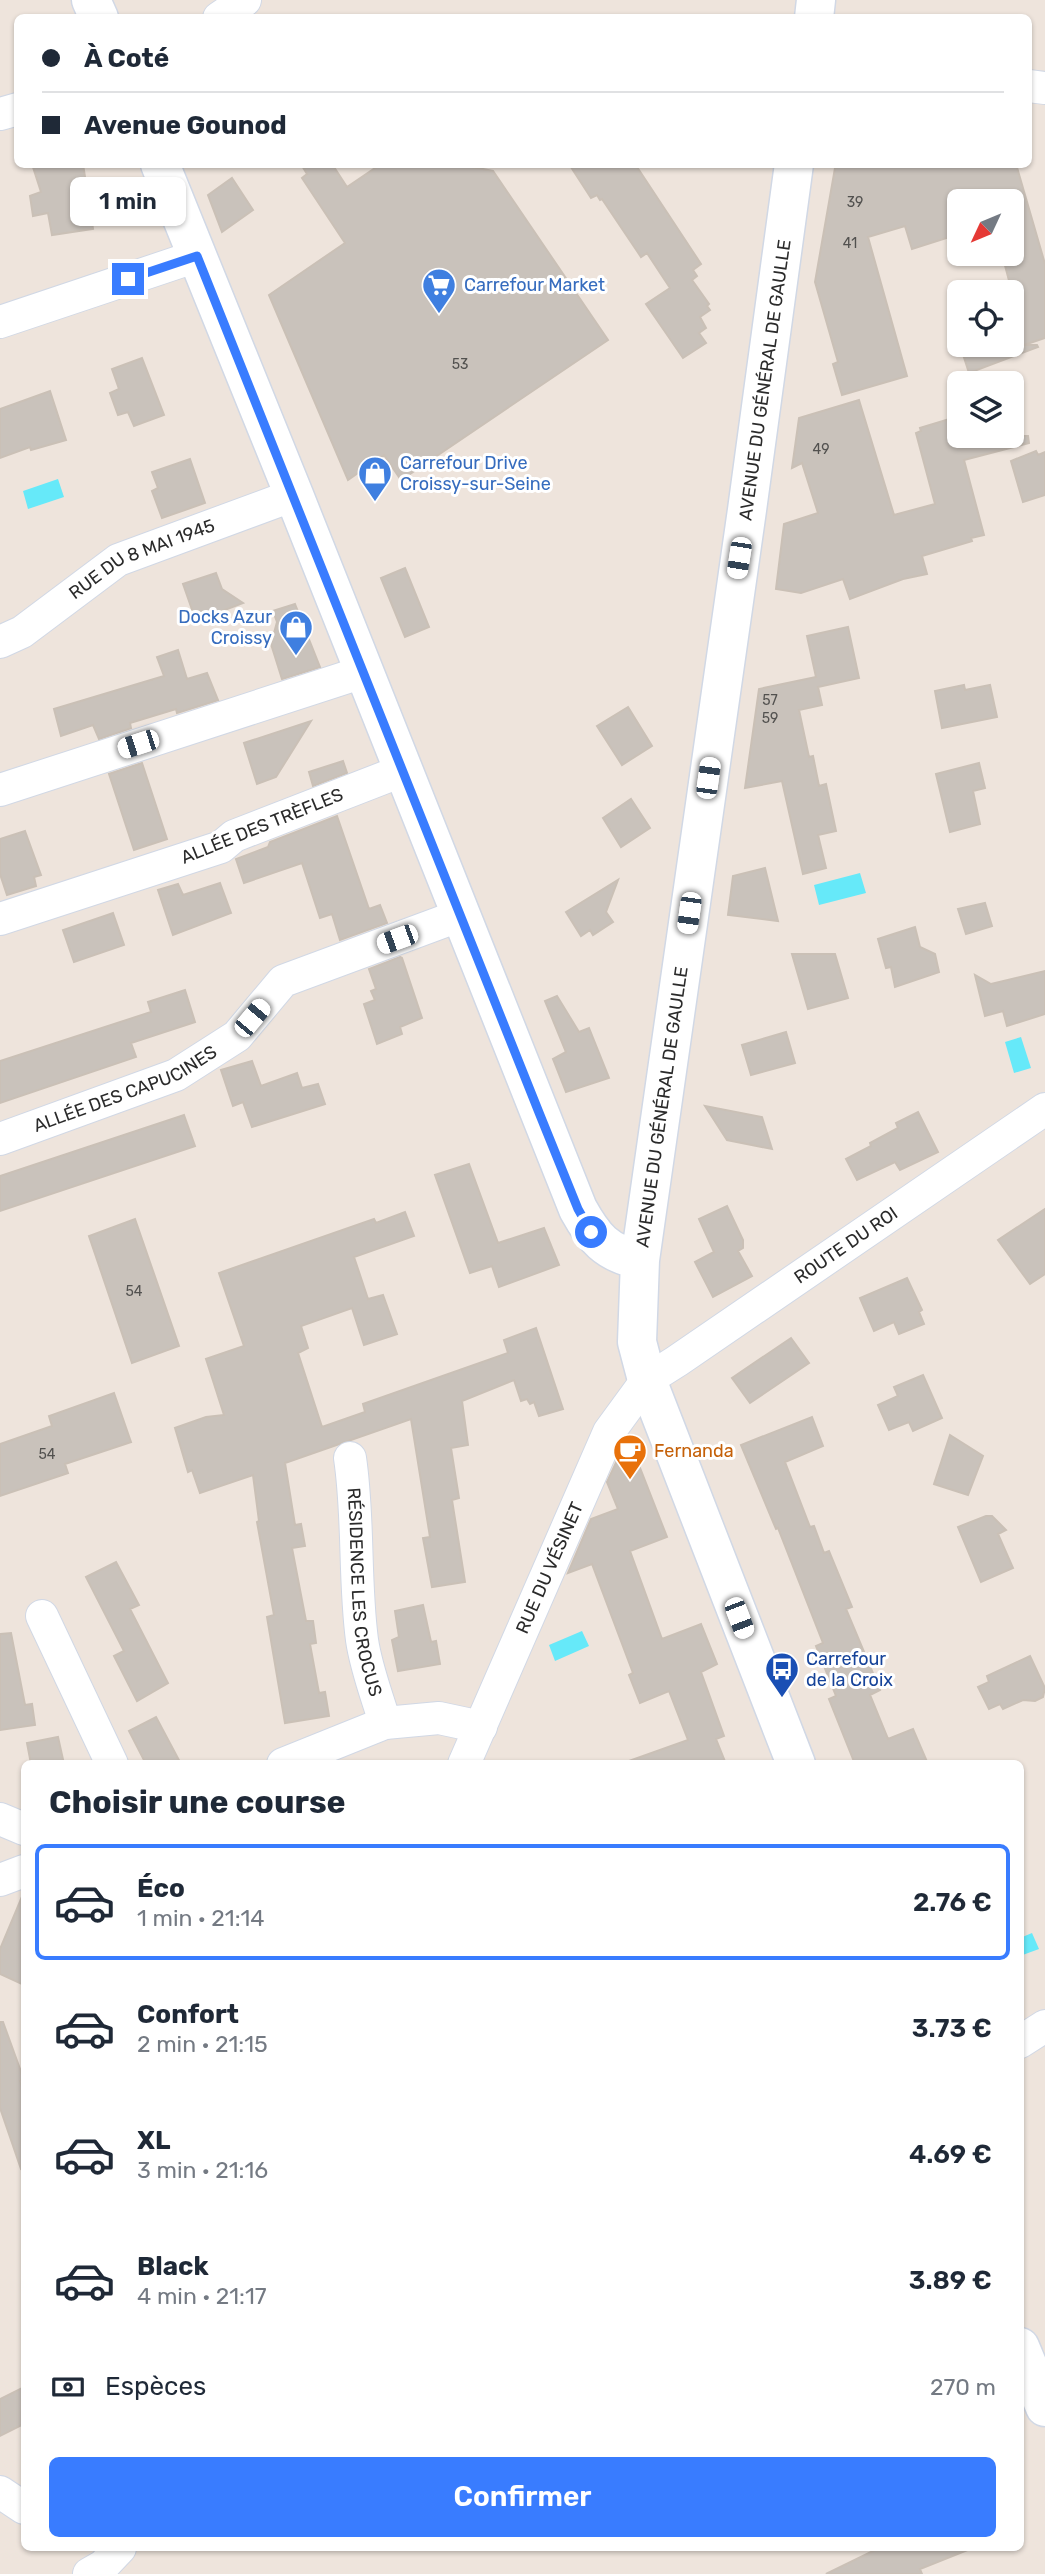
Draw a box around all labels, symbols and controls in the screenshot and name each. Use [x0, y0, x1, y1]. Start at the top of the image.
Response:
text: À Coté [84, 43, 169, 74]
text: Avenue Gounod [84, 110, 287, 141]
callout: 1 min [70, 177, 186, 226]
text: 1 min [99, 187, 157, 215]
north arrow [947, 189, 1024, 266]
map controls [947, 189, 1024, 448]
house number: 39 [847, 194, 863, 211]
house number: 41 [843, 235, 857, 252]
street label: AVENUE DU GÉNÉRAL DE GAULLE [734, 238, 796, 522]
route end [112, 263, 144, 295]
supermarket icon: Carrefour Market [420, 266, 458, 315]
place label: Carrefour Market [464, 274, 605, 296]
button: locate [947, 280, 1024, 357]
house number: 53 [452, 356, 468, 373]
button: layers [947, 371, 1024, 448]
house number: 49 [813, 441, 829, 458]
place label: Carrefour Drive Croissy-sur-Seine [400, 452, 551, 495]
shop icon: Carrefour Drive Croissy-sur-Seine [356, 454, 394, 503]
street label: RUE DU 8 MAI 1945 [65, 514, 218, 604]
car [726, 536, 753, 580]
place label: Docks Azur Croissy [178, 606, 272, 649]
shop icon: Docks Azur Croissy [277, 608, 315, 657]
house number: 57 [762, 692, 778, 709]
house number: 59 [762, 710, 778, 727]
car [115, 728, 162, 760]
car [695, 756, 722, 800]
street label: ALLÉE DES TRÈFLES [178, 783, 346, 869]
car [676, 891, 703, 935]
car [374, 922, 421, 956]
street label: AVENUE DU GÉNÉRAL DE GAULLE [631, 965, 693, 1249]
car [231, 995, 274, 1041]
street label: ALLÉE DES CAPUCINES [30, 1041, 221, 1137]
street label: ROUTE DU ROI [790, 1202, 902, 1288]
route start [575, 1216, 607, 1248]
house number: 54 [125, 1283, 143, 1300]
cafe icon: Fernanda [611, 1432, 649, 1481]
place label: Fernanda [654, 1440, 734, 1462]
house number: 54 [38, 1446, 56, 1463]
street label: RÉSIDENCE LES CROCUS [342, 1487, 387, 1699]
street label: RUE DU VÉSINET [511, 1499, 588, 1637]
car [722, 1595, 757, 1641]
place label: Carrefour de la Croix [806, 1648, 893, 1691]
bus stop icon: Carrefour de la Croix [763, 1650, 801, 1699]
text: Choisir une course [49, 1783, 346, 1821]
icon: car [53, 1871, 116, 1934]
text: Éco [137, 1873, 185, 1904]
text: 2.76 € [913, 1887, 992, 1918]
text: 1 min · 21:14 [137, 1904, 265, 1932]
icon: car [53, 1997, 116, 2060]
text: Confort [137, 1999, 239, 2030]
text: 3.73 € [912, 2013, 992, 2044]
text: 2 min · 21:15 [137, 2030, 268, 2058]
icon: car [53, 2123, 116, 2186]
text: XL [137, 2125, 170, 2156]
text: 4.69 € [909, 2139, 992, 2170]
text: 3 min · 21:16 [137, 2156, 268, 2184]
icon: car [53, 2249, 116, 2312]
text: Black [137, 2251, 209, 2282]
text: 3.89 € [909, 2265, 992, 2296]
text: 4 min · 21:17 [137, 2282, 267, 2310]
icon: cash [49, 2368, 87, 2406]
text: Espèces [105, 2371, 206, 2402]
text: 270 m [930, 2373, 996, 2401]
button: Confirmer [49, 2457, 996, 2537]

